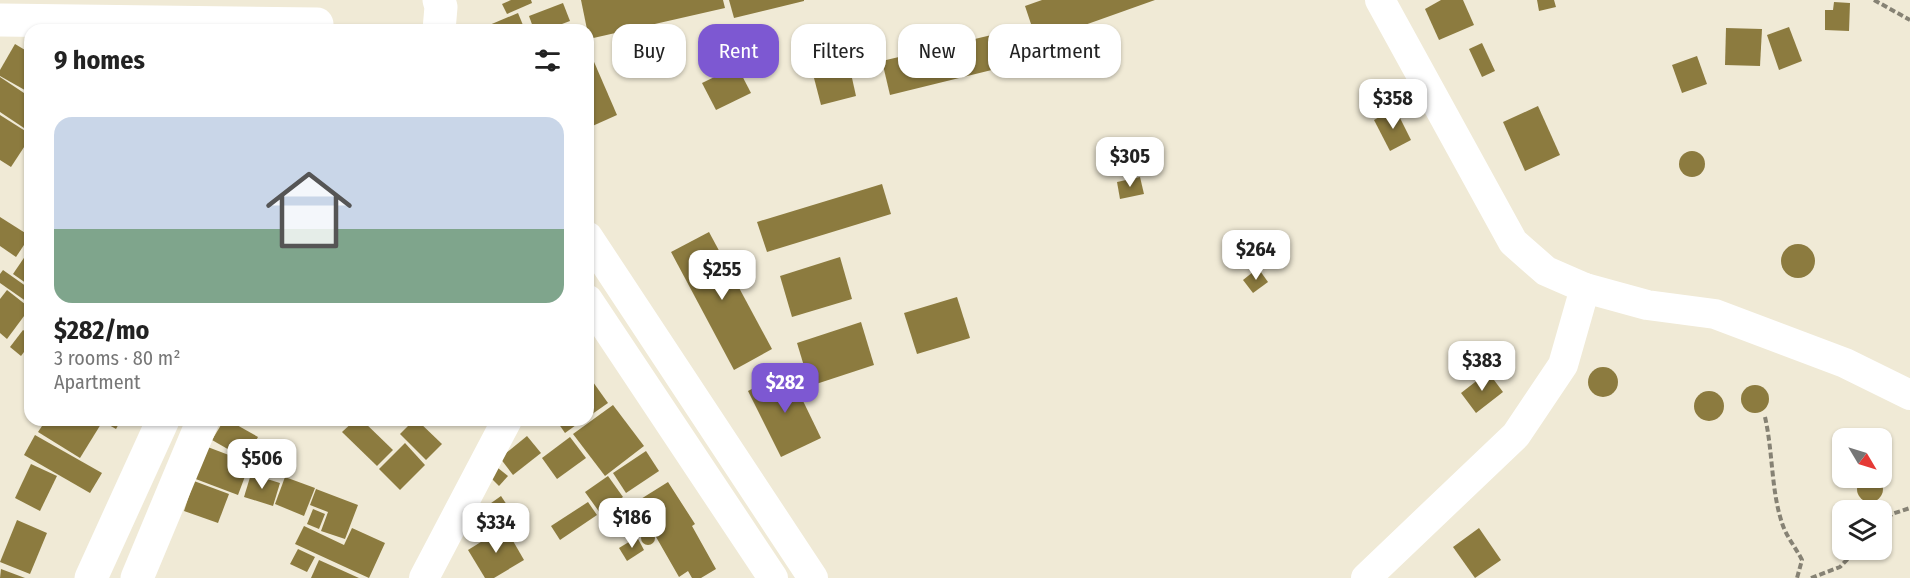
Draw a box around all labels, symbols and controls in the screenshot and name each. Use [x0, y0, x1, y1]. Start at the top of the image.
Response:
chip: Buy [612, 24, 686, 78]
chip: Rent [698, 24, 779, 78]
chip: Filters [791, 24, 886, 78]
chip: New [898, 24, 976, 78]
chip: Apartment [988, 24, 1121, 78]
icon: filters [531, 44, 564, 77]
text: 9 homes [54, 45, 145, 76]
pin: $358 [1357, 79, 1429, 130]
text: $358 [1373, 86, 1413, 110]
pin: $305 [1094, 137, 1166, 188]
text: $305 [1110, 144, 1150, 168]
icon: home [255, 156, 363, 264]
pin: $264 [1220, 230, 1292, 281]
text: $264 [1236, 237, 1276, 261]
pin: $255 [686, 250, 758, 301]
text: $255 [703, 257, 741, 281]
text: $282/mo [54, 315, 149, 346]
pin: $383 [1446, 341, 1518, 392]
text: 3 rooms · 80 m² [54, 346, 180, 370]
text: $383 [1462, 348, 1502, 372]
pin: $282 [749, 363, 821, 414]
text: Apartment [54, 370, 141, 394]
text: $282 [766, 370, 804, 394]
north arrow [1832, 428, 1892, 488]
map controls [1832, 428, 1892, 560]
pin: $506 [226, 439, 298, 490]
text: $506 [241, 446, 283, 470]
pin: $186 [596, 498, 668, 549]
button: layers [1832, 500, 1892, 560]
pin: $334 [460, 503, 532, 554]
text: $186 [613, 505, 651, 529]
text: $334 [476, 510, 516, 534]

